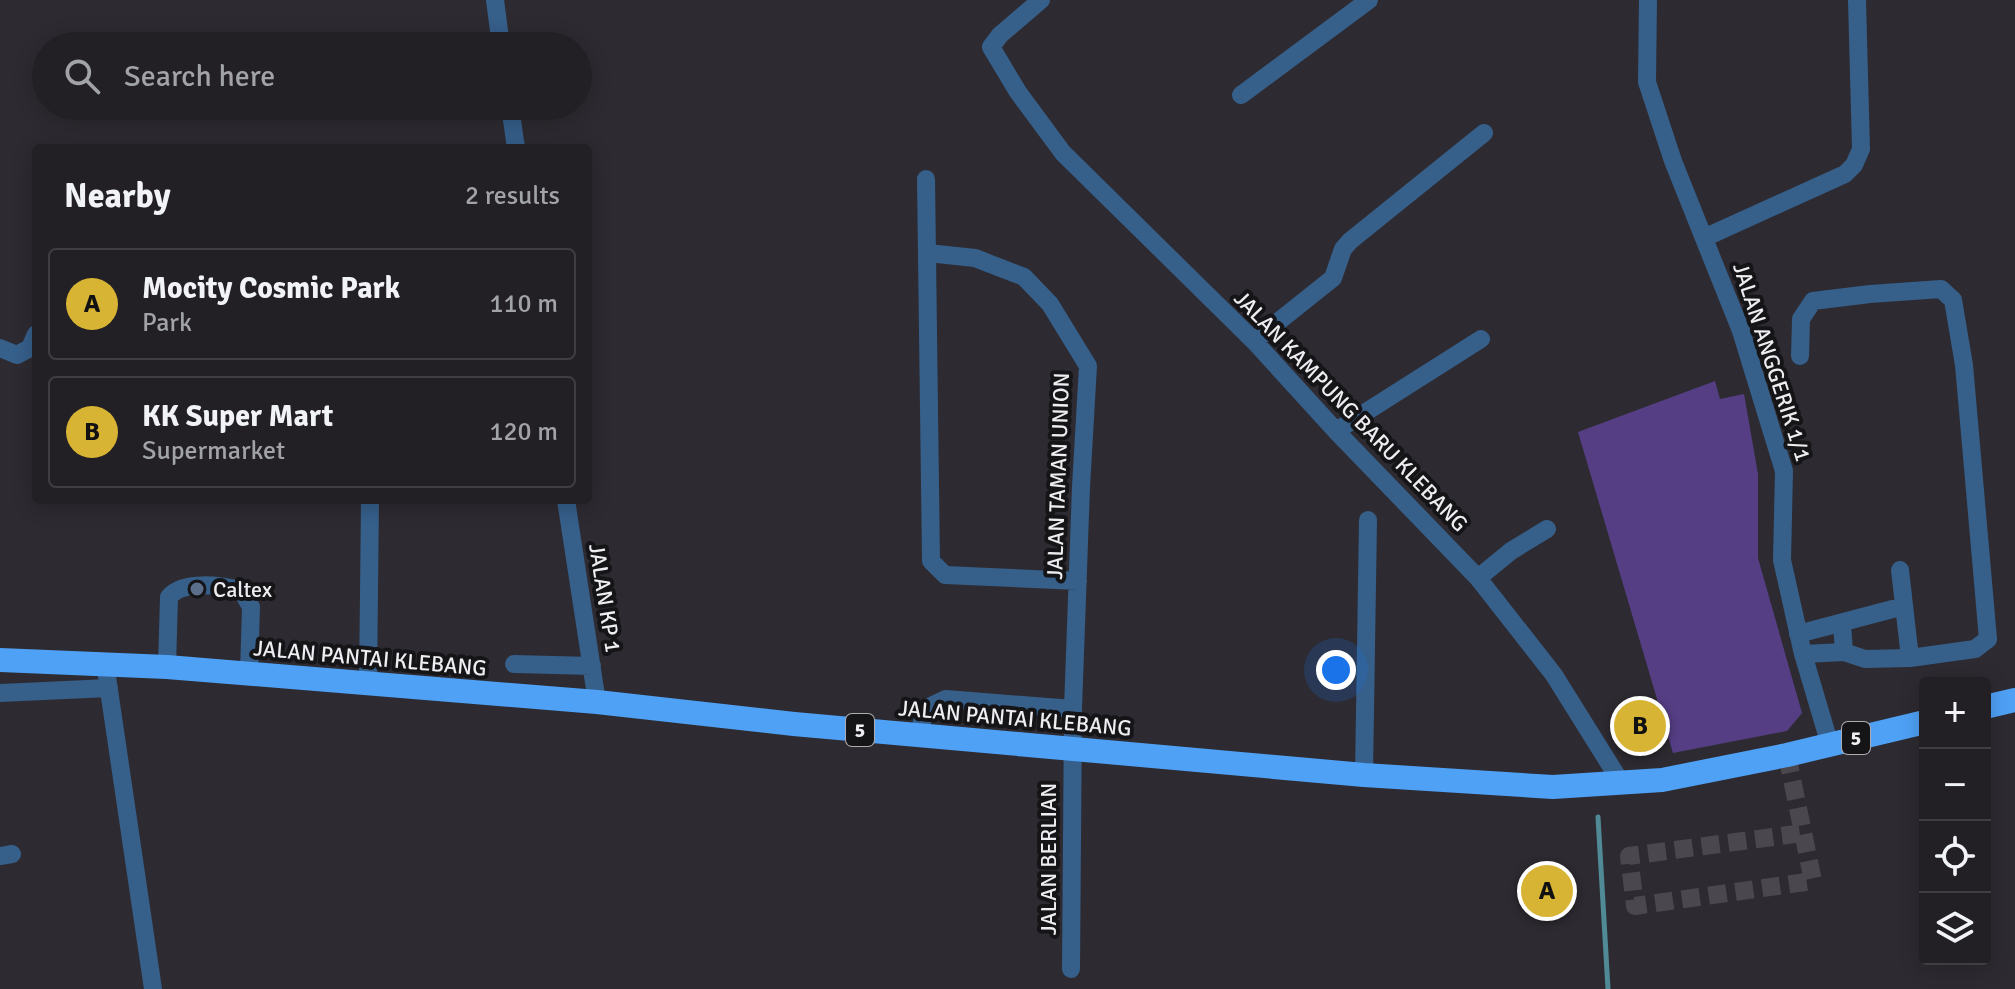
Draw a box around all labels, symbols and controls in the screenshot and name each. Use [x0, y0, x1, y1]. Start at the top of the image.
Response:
search box [32, 32, 592, 120]
icon: search [60, 54, 104, 98]
text: Search here [124, 58, 275, 95]
text: Nearby [64, 175, 171, 217]
text: 2 results [465, 180, 560, 212]
street label: JALAN ANGGERIK 1/1 [1727, 259, 1817, 465]
text: Mocity Cosmic Park [142, 270, 400, 307]
street label: JALAN KAMPUNG BARU KLEBANG [1228, 285, 1474, 537]
text: A [84, 288, 100, 320]
text: 110 m [489, 288, 558, 320]
text: Park [142, 307, 192, 339]
street label: JALAN TAMAN UNION [1041, 372, 1075, 580]
text: KK Super Mart [142, 398, 333, 435]
text: B [84, 416, 100, 448]
text: 120 m [489, 416, 558, 448]
text: Supermarket [142, 435, 285, 467]
street label: JALAN KP 1 [583, 542, 627, 654]
place label: Caltex [213, 576, 272, 603]
marker: Caltex [188, 580, 206, 598]
street label: JALAN PANTAI KLEBANG [252, 634, 488, 682]
your location [1316, 650, 1356, 690]
map controls [1919, 677, 1991, 965]
button: + [1919, 677, 1991, 749]
street label: JALAN PANTAI KLEBANG [897, 694, 1133, 742]
pin: B [1614, 696, 1666, 756]
road number: 5 [846, 714, 874, 746]
road number: 5 [1842, 722, 1870, 754]
button: − [1919, 749, 1991, 821]
street label: JALAN BERLIAN [1035, 783, 1062, 935]
button: locate [1919, 821, 1991, 893]
pin: A [1521, 861, 1573, 921]
button: layers [1919, 893, 1991, 965]

